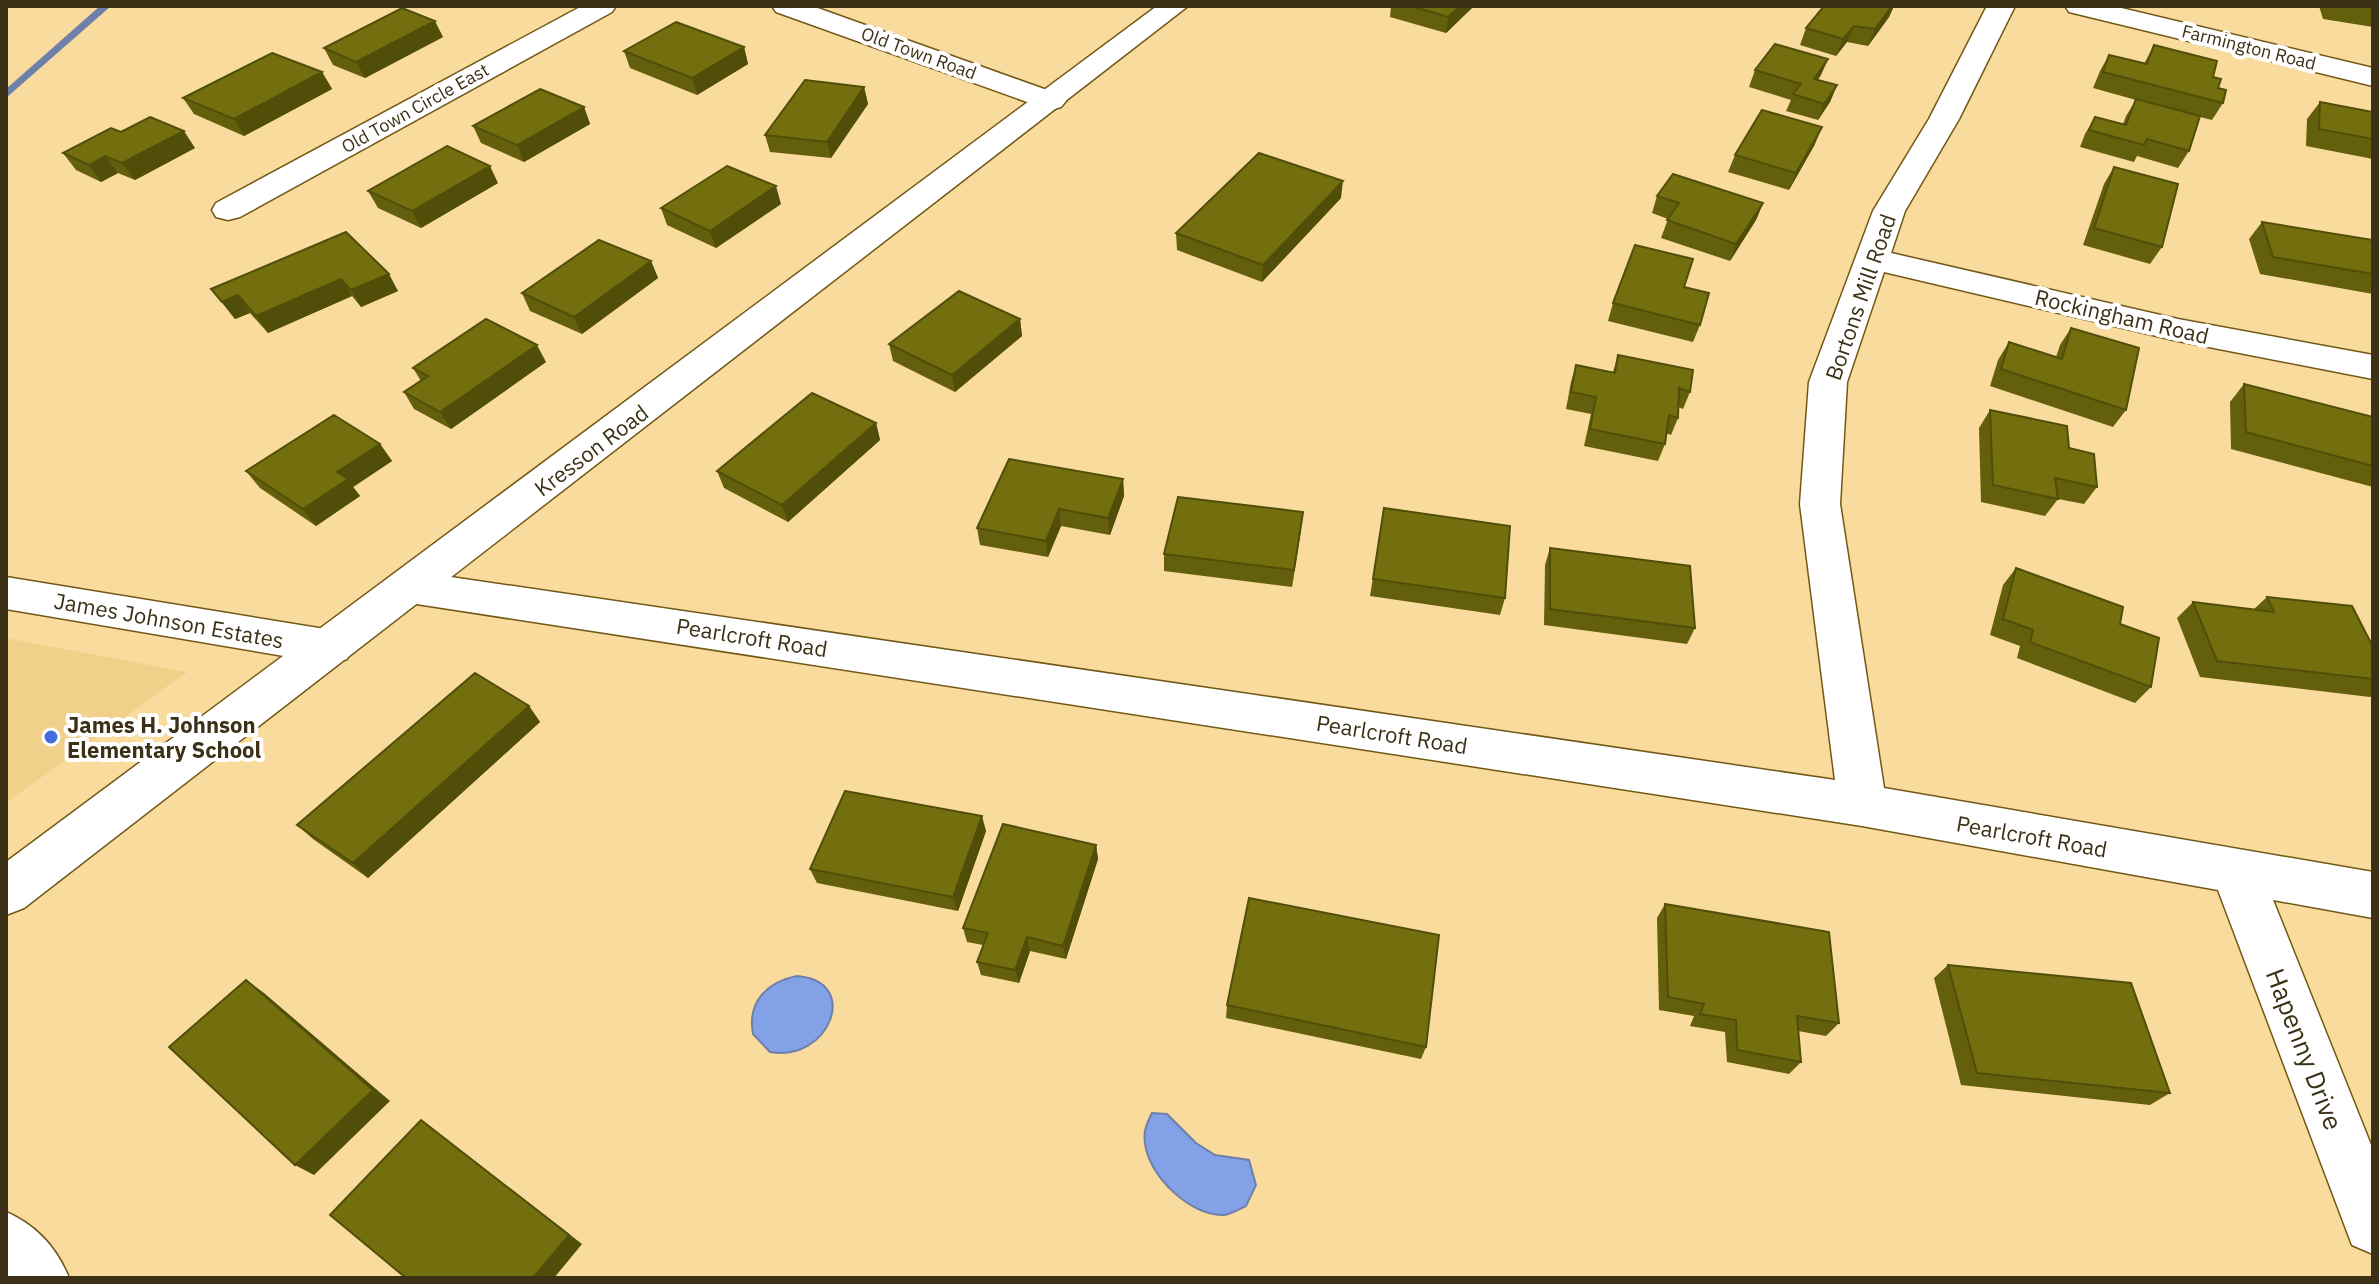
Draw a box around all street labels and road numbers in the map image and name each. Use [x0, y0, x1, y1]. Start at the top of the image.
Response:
street label: Farmington Road [2179, 19, 2319, 75]
street label: Old Town Road [858, 21, 980, 85]
street label: Old Town Circle East [337, 58, 493, 158]
street label: Bortons Mill Road [1818, 210, 1902, 384]
street label: Rockingham Road [2032, 282, 2212, 350]
street label: Kresson Road [528, 398, 654, 502]
street label: James Johnson Estates [52, 586, 286, 654]
street label: Pearlcroft Road [674, 611, 830, 663]
street label: Pearlcroft Road [1314, 708, 1470, 760]
street label: Pearlcroft Road [1954, 808, 2110, 864]
street label: Hapenny Drive [2259, 963, 2351, 1135]

